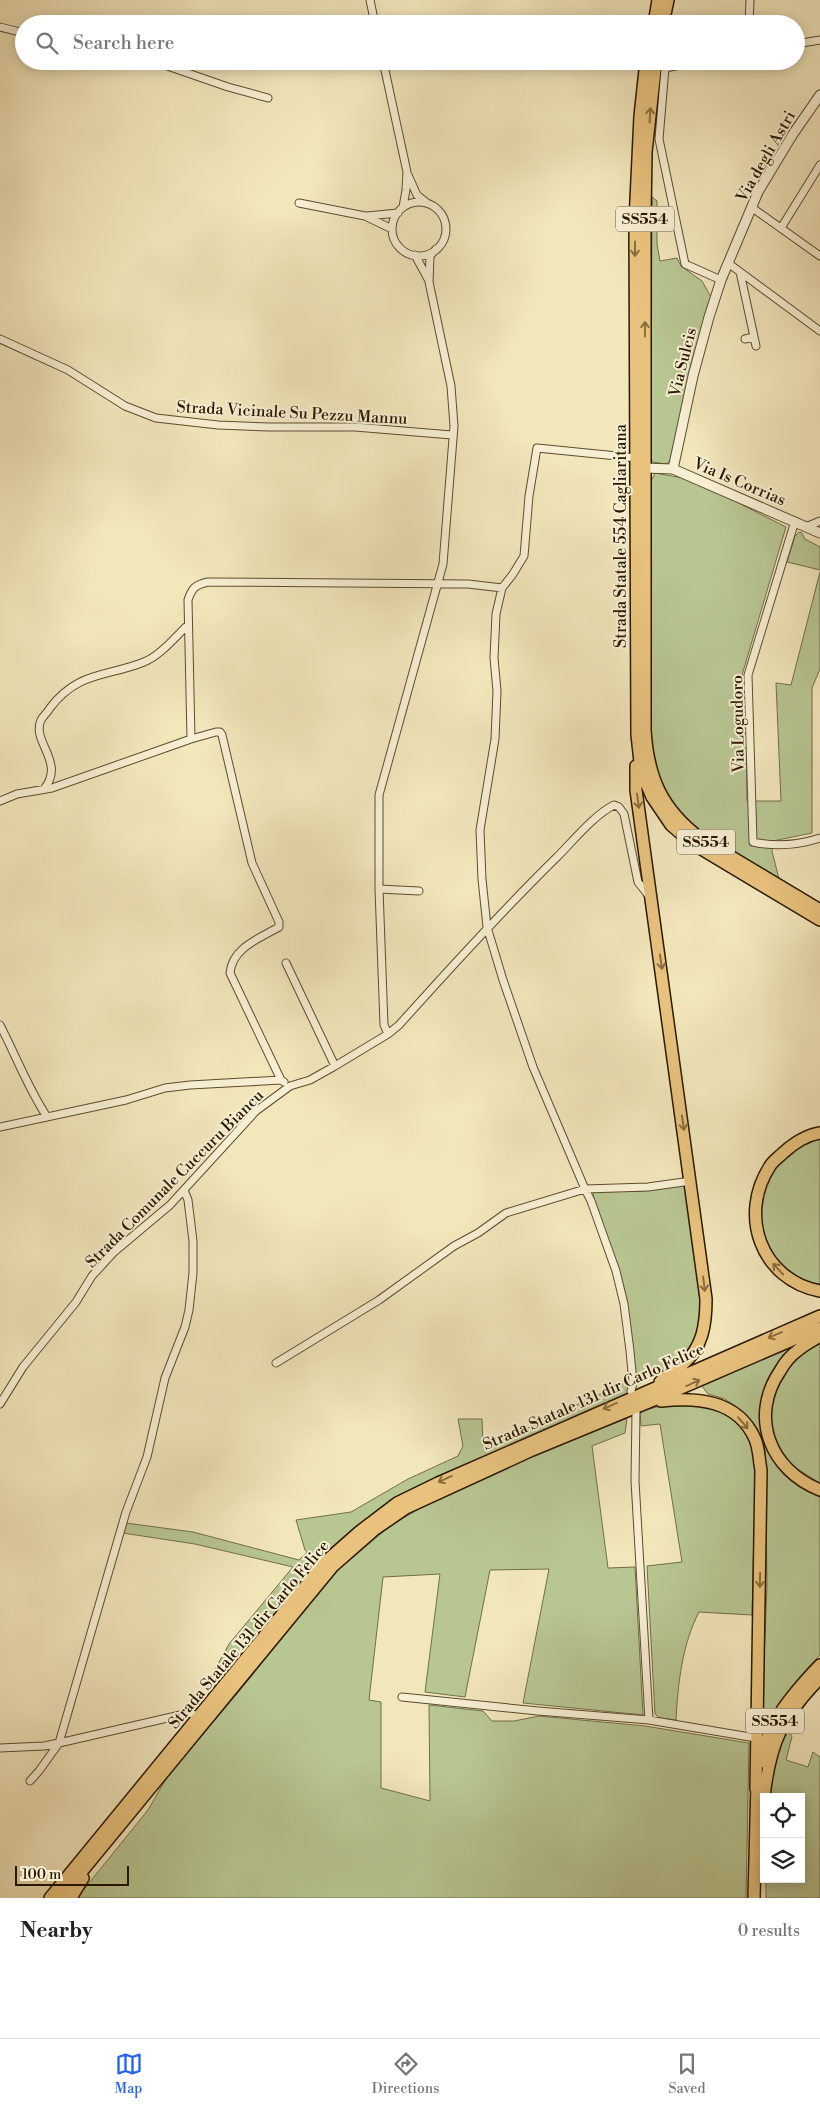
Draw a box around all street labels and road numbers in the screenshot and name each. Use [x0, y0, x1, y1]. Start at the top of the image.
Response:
street label: Via degli Astri [731, 107, 800, 207]
road number: SS554 [616, 206, 674, 232]
street label: Via Sulcis [664, 326, 701, 400]
street label: Strada Vicinale Su Pezzu Mannu [176, 397, 408, 429]
street label: Strada Statale 554 Cagliaritana [611, 423, 631, 648]
street label: Via Is Corrias [689, 453, 789, 510]
street label: Via Logudoro [727, 675, 749, 774]
road number: SS554 [677, 830, 735, 854]
street label: Strada Comunale Cuccuru Biancu [81, 1085, 268, 1272]
street label: Strada Statale 131 dir Carlo Felice [480, 1339, 707, 1455]
street label: Strada Statale 131 dir Carlo Felice [164, 1536, 334, 1733]
road number: SS554 [746, 1708, 804, 1734]

